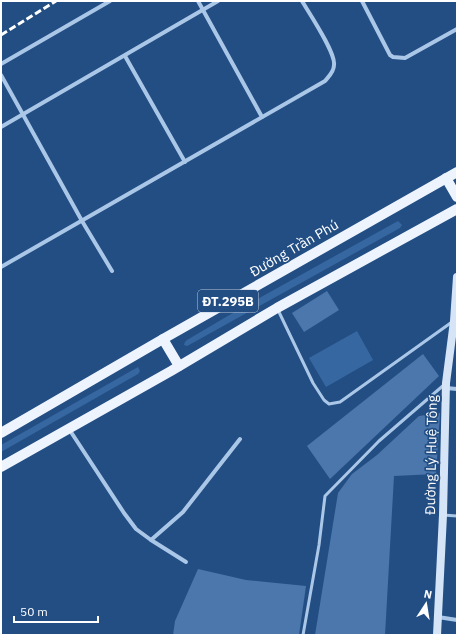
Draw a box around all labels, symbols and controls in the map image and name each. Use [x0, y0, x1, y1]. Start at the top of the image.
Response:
street label: Đường Trần Phú [246, 215, 342, 281]
road number: ĐT.295B [198, 290, 258, 312]
street label: Đường Lý Huệ Tông [421, 394, 441, 515]
north arrow [406, 584, 446, 624]
text: N [423, 587, 433, 602]
scale bar [14, 598, 98, 624]
text: 50 m [20, 604, 48, 619]

